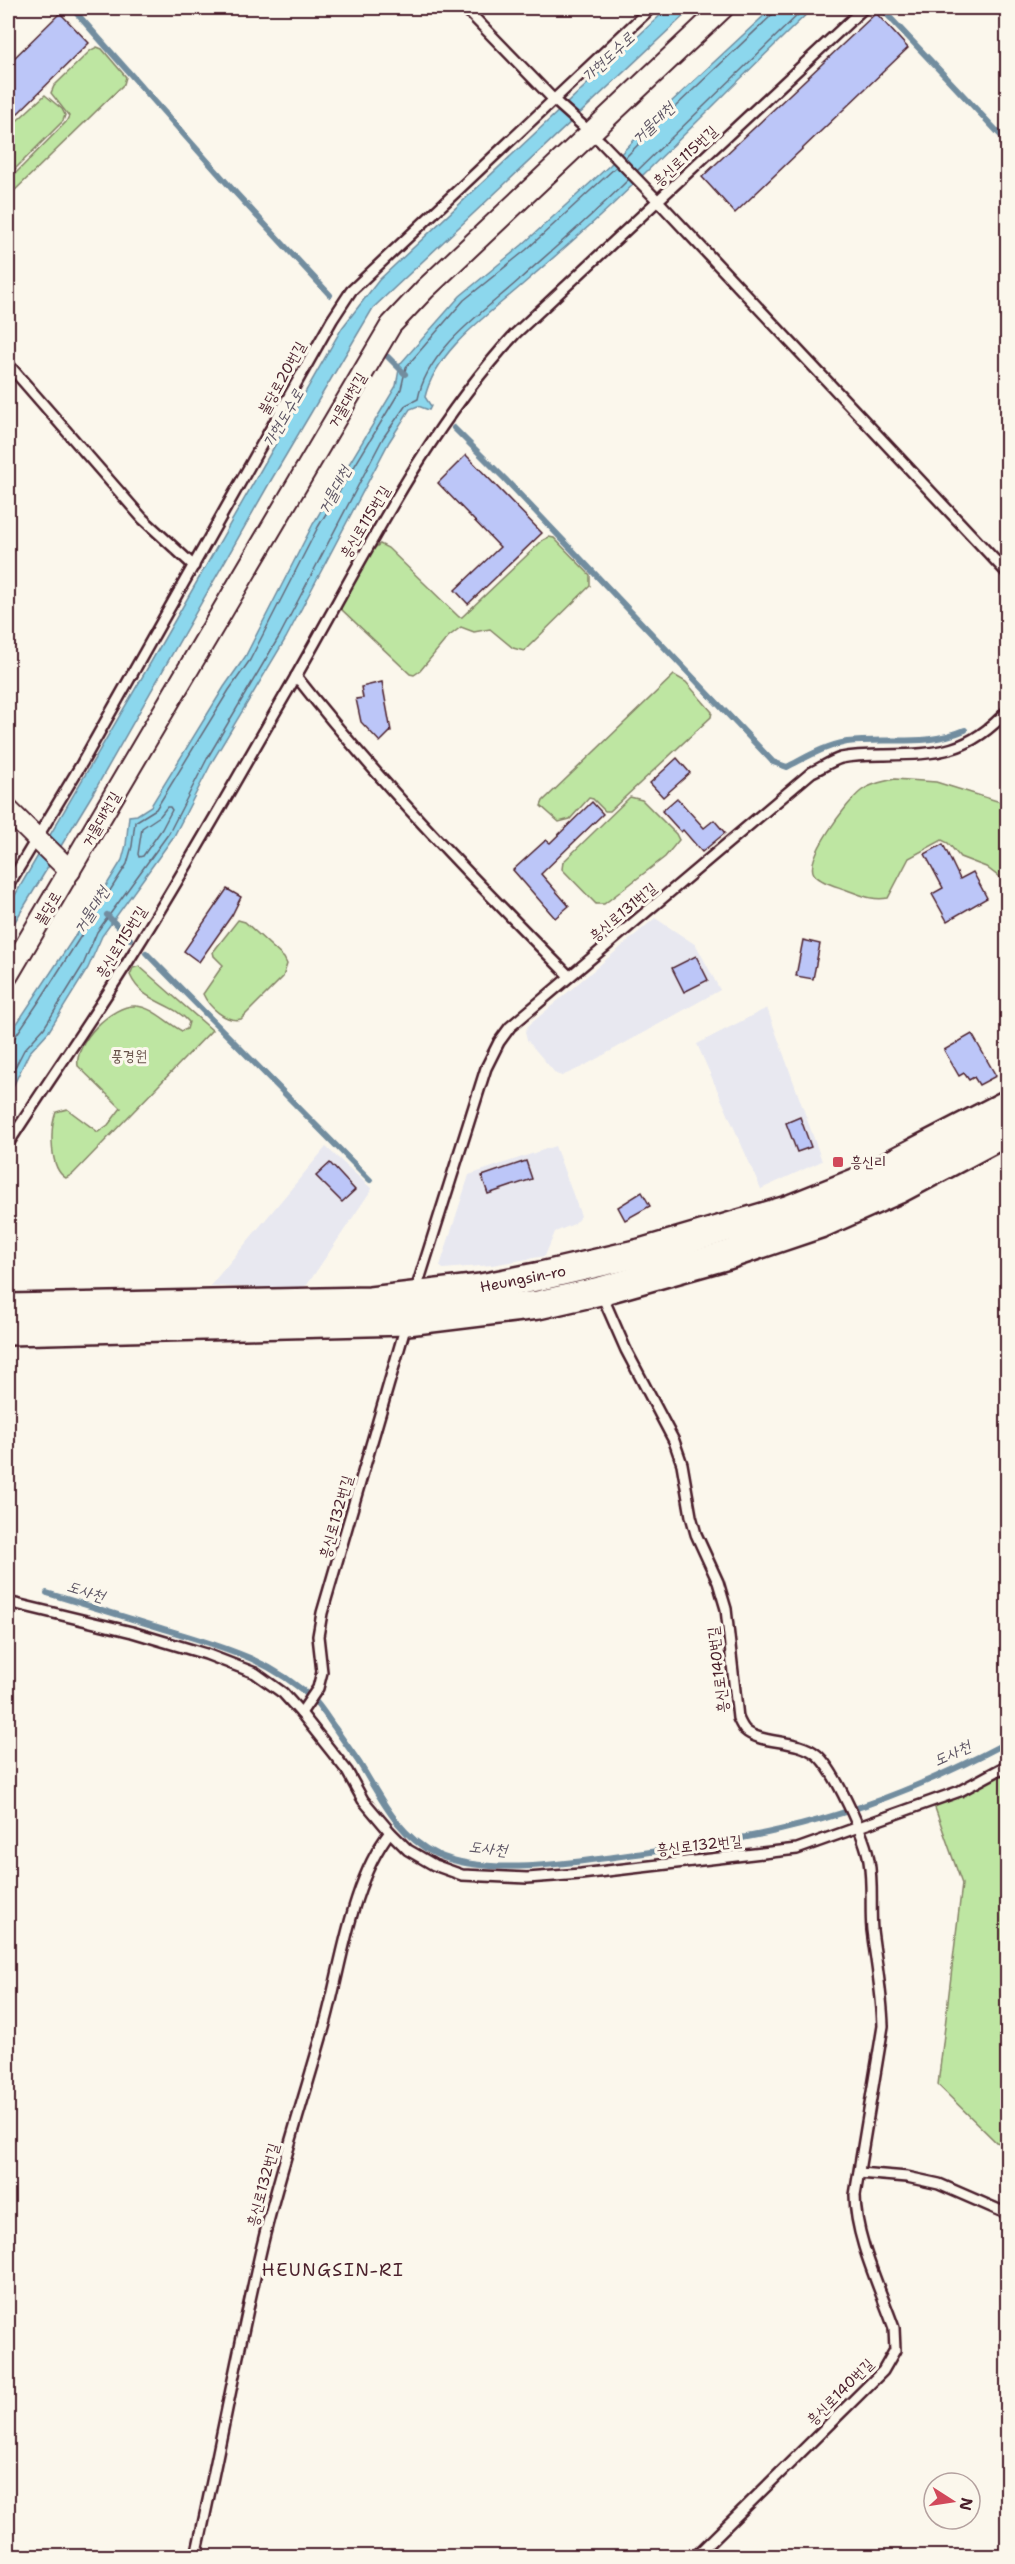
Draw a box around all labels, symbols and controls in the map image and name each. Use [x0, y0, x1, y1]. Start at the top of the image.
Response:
water label: 가현도수로 [577, 27, 639, 87]
water label: 거물대천 [627, 96, 680, 148]
street label: 흥신로115번길 [648, 121, 722, 191]
street label: 불당로20번길 [254, 338, 310, 418]
street label: 거물대천길 [323, 369, 371, 431]
water label: 가현도수로 [258, 385, 308, 451]
water label: 거물대천 [313, 460, 356, 518]
street label: 흥신로115번길 [335, 482, 395, 562]
street label: 거물대천길 [77, 788, 125, 850]
street label: 흥신로131번길 [585, 878, 661, 946]
water label: 거물대천 [68, 881, 115, 937]
street label: 불당로 [30, 887, 66, 929]
street label: 흥신로115번길 [91, 902, 151, 982]
park label: 풍경원 [111, 1046, 147, 1066]
place label: 흥신리 [850, 1152, 886, 1172]
marker: 흥신리 [831, 1155, 845, 1169]
street label: Heungsin-ro [478, 1261, 568, 1297]
street label: 흥신로132번길 [315, 1473, 357, 1561]
water label: 도사천 [64, 1575, 110, 1607]
street label: 흥신로140번길 [703, 1626, 733, 1714]
water label: 도사천 [930, 1734, 976, 1771]
street label: 흥신로132번길 [655, 1831, 743, 1859]
water label: 도사천 [468, 1836, 510, 1861]
street label: 흥신로132번길 [242, 2141, 284, 2229]
district label: HEUNGSIN-RI [262, 2258, 404, 2282]
street label: 흥신로140번길 [802, 2354, 878, 2430]
north arrow [922, 2471, 982, 2531]
text: N [955, 2496, 978, 2512]

